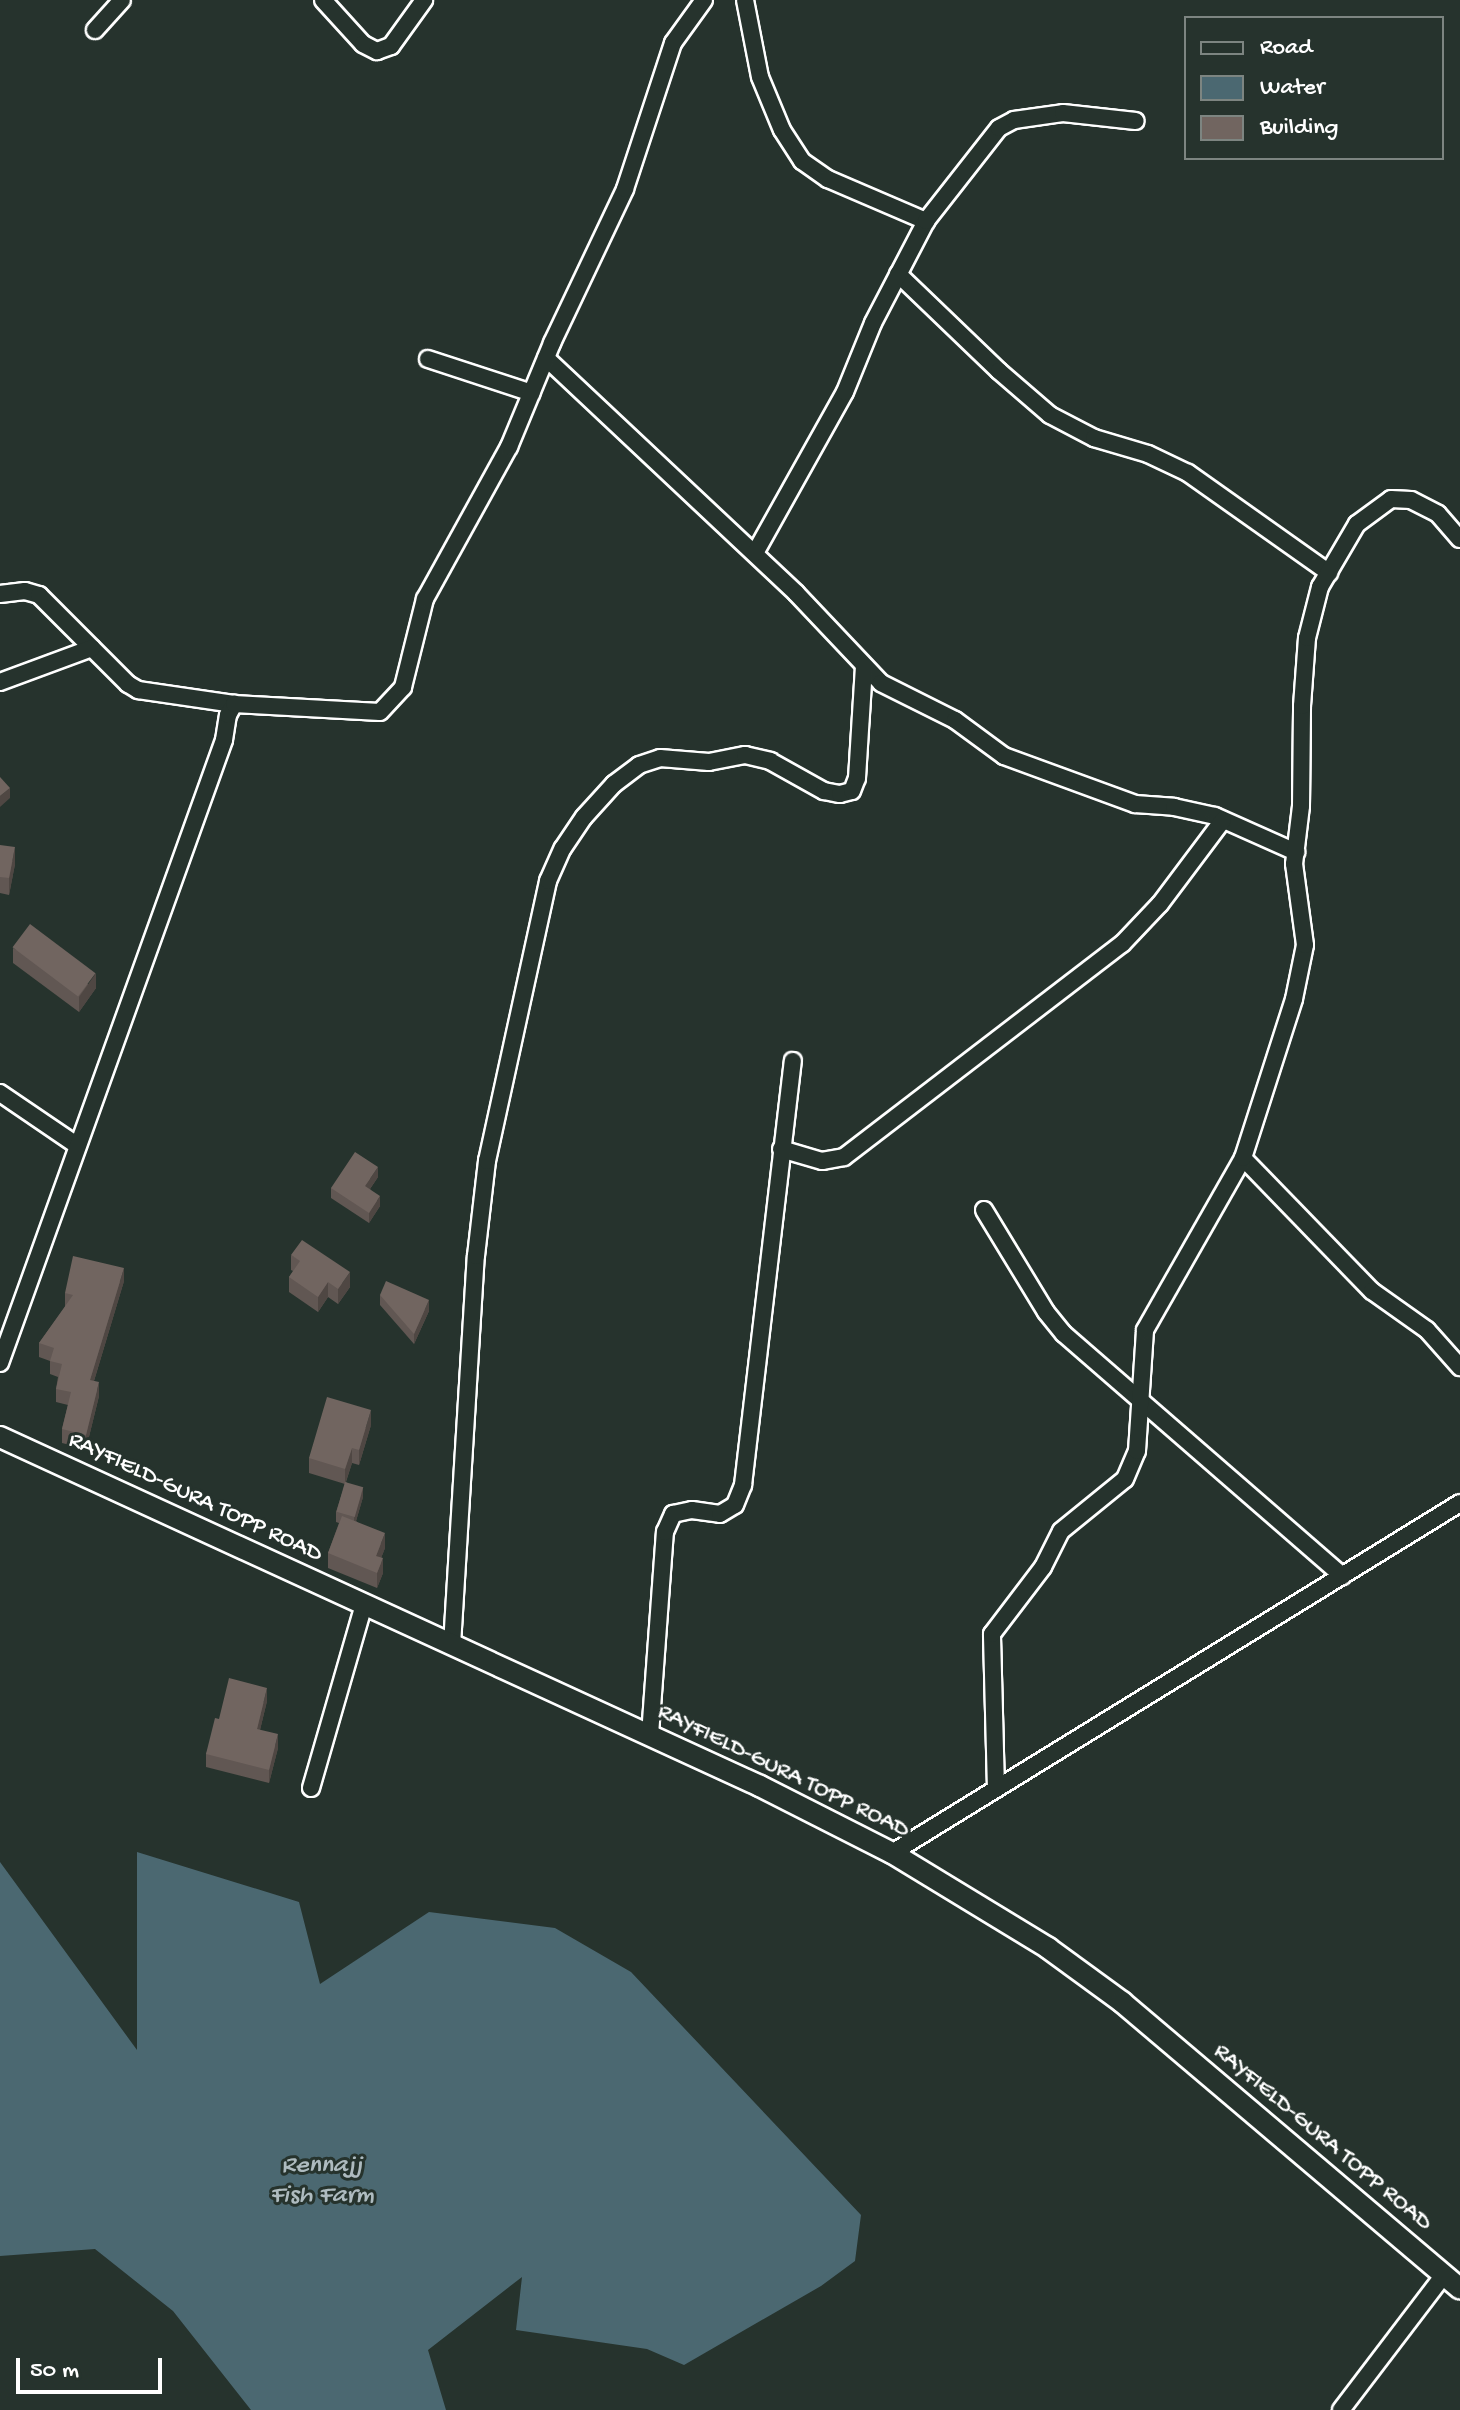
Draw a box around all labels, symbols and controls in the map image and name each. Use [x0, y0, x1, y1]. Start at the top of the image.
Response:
legend [1184, 16, 1444, 160]
text: Road [1260, 34, 1312, 63]
text: Water [1260, 74, 1324, 103]
text: Building [1260, 114, 1338, 143]
street label: RAYFIELD-GURA TOPP ROAD [63, 1426, 327, 1570]
street label: RAYFIELD-GURA TOPP ROAD [652, 1698, 914, 1846]
street label: RAYFIELD-GURA TOPP ROAD [1207, 2038, 1437, 2238]
water label: Rennajj Fish Farm [270, 2151, 374, 2212]
scale bar [20, 2342, 166, 2392]
text: 50 m [30, 2357, 79, 2386]

